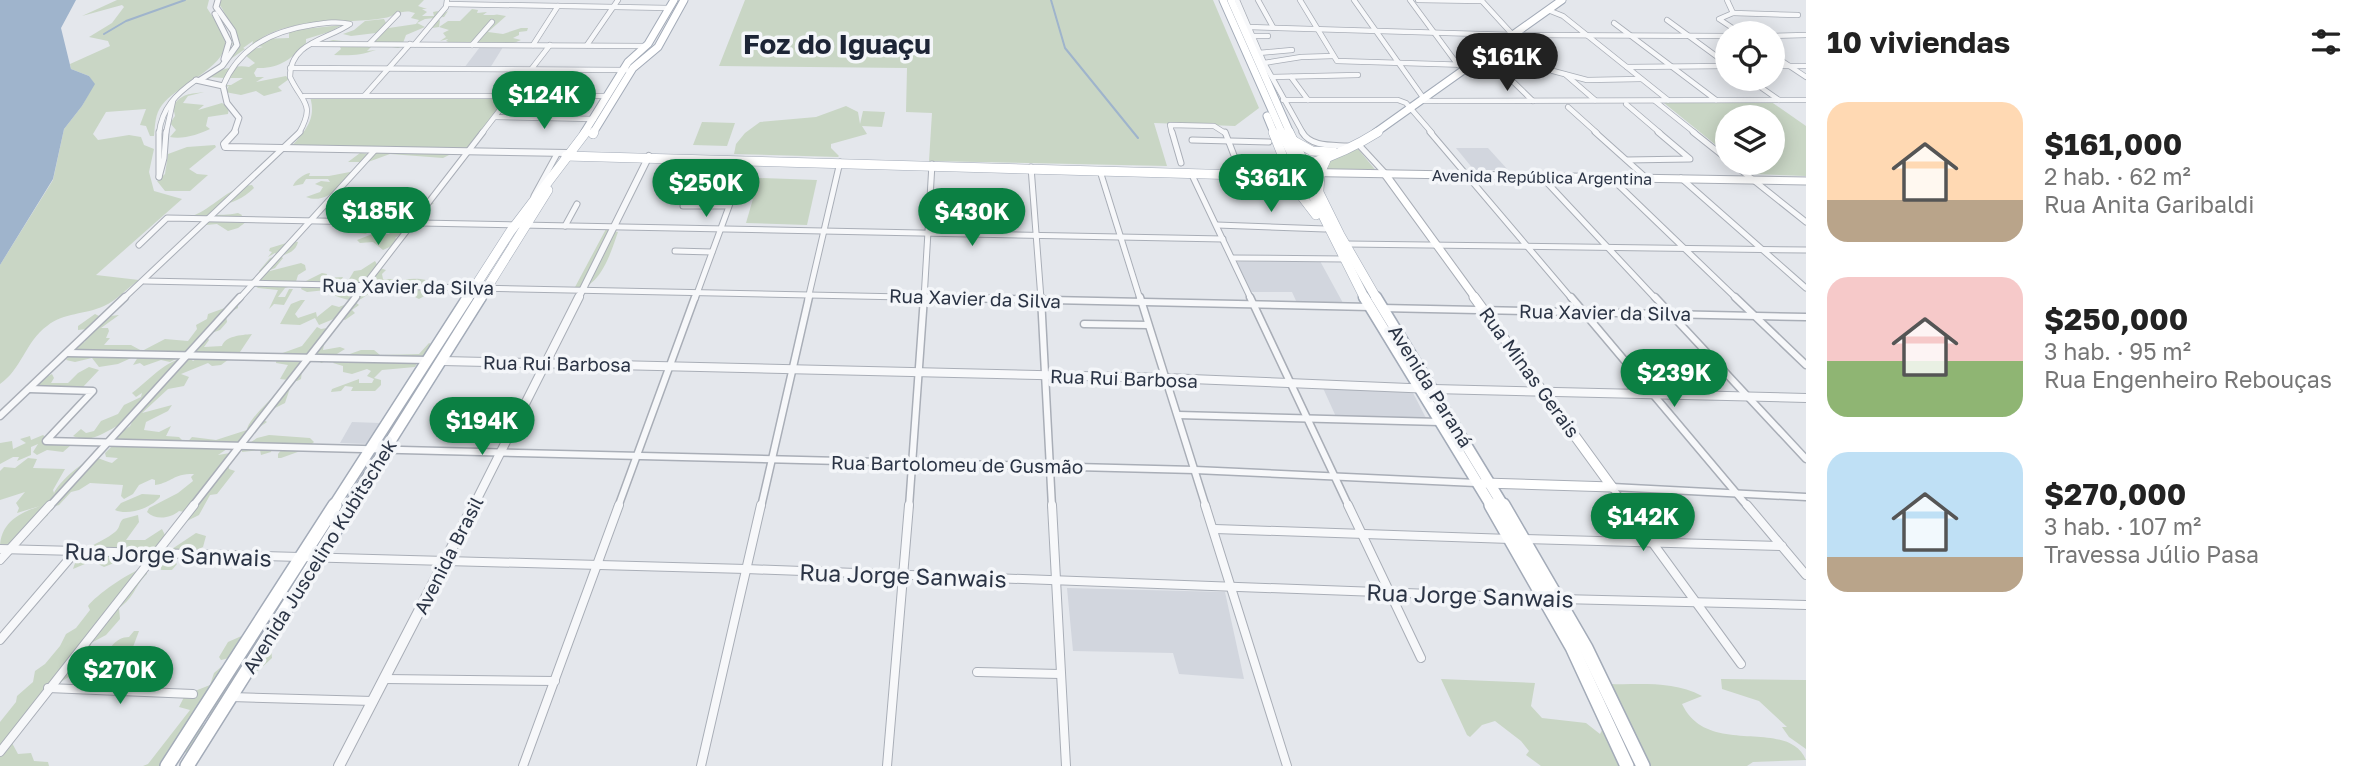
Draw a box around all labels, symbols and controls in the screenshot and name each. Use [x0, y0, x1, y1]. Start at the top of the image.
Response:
map controls [1715, 21, 1785, 175]
button: locate [1715, 21, 1785, 91]
icon: filters [2307, 23, 2345, 61]
text: 10 viviendas [1827, 24, 2010, 60]
district label: Foz do Iguaçu [743, 27, 931, 60]
pin: $161K [1458, 34, 1556, 93]
text: $161K [1472, 42, 1542, 70]
pin: $124K [495, 72, 593, 131]
text: $124K [508, 80, 580, 108]
button: layers [1715, 105, 1785, 175]
text: $161,000 [2044, 126, 2182, 162]
icon: home [1883, 130, 1967, 214]
pin: $361K [1222, 154, 1320, 214]
pin: $250K [657, 160, 755, 219]
text: 2 hab. · 62 m² [2044, 162, 2191, 190]
text: $361K [1235, 163, 1307, 191]
street label: Avenida República Argentina [1432, 165, 1652, 189]
text: $250K [668, 168, 744, 196]
pin: $185K [329, 188, 427, 247]
pin: $430K [923, 188, 1021, 248]
text: Rua Anita Garibaldi [2044, 190, 2254, 218]
text: $185K [342, 196, 414, 224]
text: $430K [934, 197, 1010, 225]
street label: Rua Xavier da Silva [322, 273, 494, 299]
street label: Rua Xavier da Silva [889, 284, 1061, 312]
street label: Rua Xavier da Silva [1519, 299, 1691, 325]
text: $250,000 [2044, 301, 2188, 337]
street label: Rua Minas Gerais [1475, 302, 1585, 442]
icon: home [1883, 305, 1967, 389]
street label: Avenida Paraná [1384, 320, 1478, 452]
text: 3 hab. · 95 m² [2044, 337, 2191, 365]
street label: Rua Rui Barbosa [483, 350, 631, 376]
pin: $239K [1625, 350, 1723, 409]
text: $239K [1637, 358, 1711, 386]
street label: Rua Rui Barbosa [1050, 364, 1198, 392]
text: Rua Engenheiro Rebouças [2044, 365, 2332, 393]
pin: $194K [433, 398, 531, 457]
text: $194K [446, 406, 518, 434]
street label: Avenida Juscelino Kubitschek [237, 434, 401, 677]
street label: Rua Bartolomeu de Gusmão [831, 450, 1083, 478]
text: $270,000 [2044, 476, 2186, 512]
icon: home [1883, 480, 1967, 564]
street label: Avenida Brasil [409, 492, 487, 618]
pin: $142K [1594, 494, 1692, 553]
text: $142K [1607, 502, 1679, 530]
text: 3 hab. · 107 m² [2044, 512, 2201, 540]
street label: Rua Jorge Sanwais [64, 536, 272, 572]
text: Travessa Júlio Pasa [2044, 540, 2259, 568]
street label: Rua Jorge Sanwais [799, 557, 1007, 593]
street label: Rua Jorge Sanwais [1366, 577, 1574, 613]
pin: $270K [71, 646, 169, 706]
text: $270K [83, 655, 157, 683]

